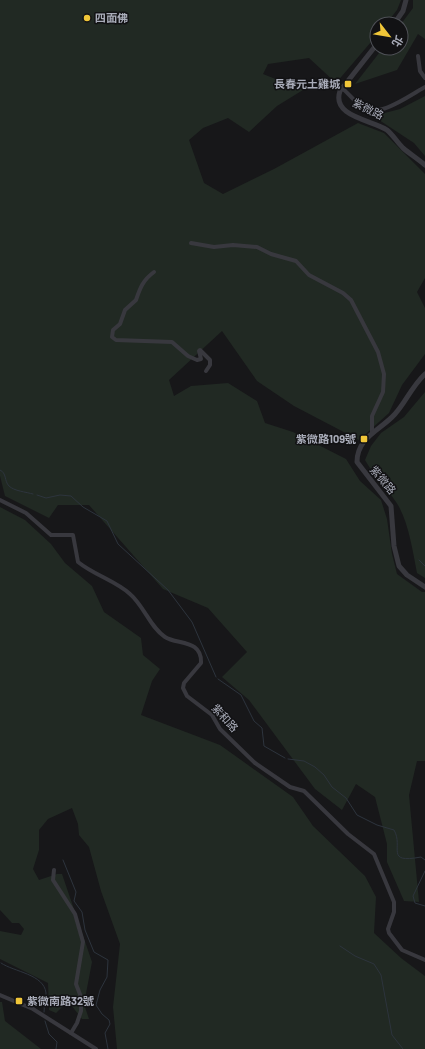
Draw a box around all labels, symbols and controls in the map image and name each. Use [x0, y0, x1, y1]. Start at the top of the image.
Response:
place label: 四面佛 [95, 11, 128, 24]
marker: 四面佛 [82, 13, 92, 23]
north arrow [369, 16, 409, 56]
text: 北 [390, 33, 406, 49]
place label: 長春元土雞城 [274, 77, 341, 90]
marker: 長春元土雞城 [343, 79, 353, 89]
street label: 紫微路 [351, 95, 386, 122]
place label: 紫微路109號 [296, 432, 356, 445]
marker: 紫微路109號 [359, 434, 369, 444]
street label: 紫微路 [368, 463, 399, 496]
street label: 紫和路 [210, 701, 241, 734]
place label: 紫微南路32號 [27, 994, 94, 1007]
marker: 紫微南路32號 [14, 996, 24, 1006]

